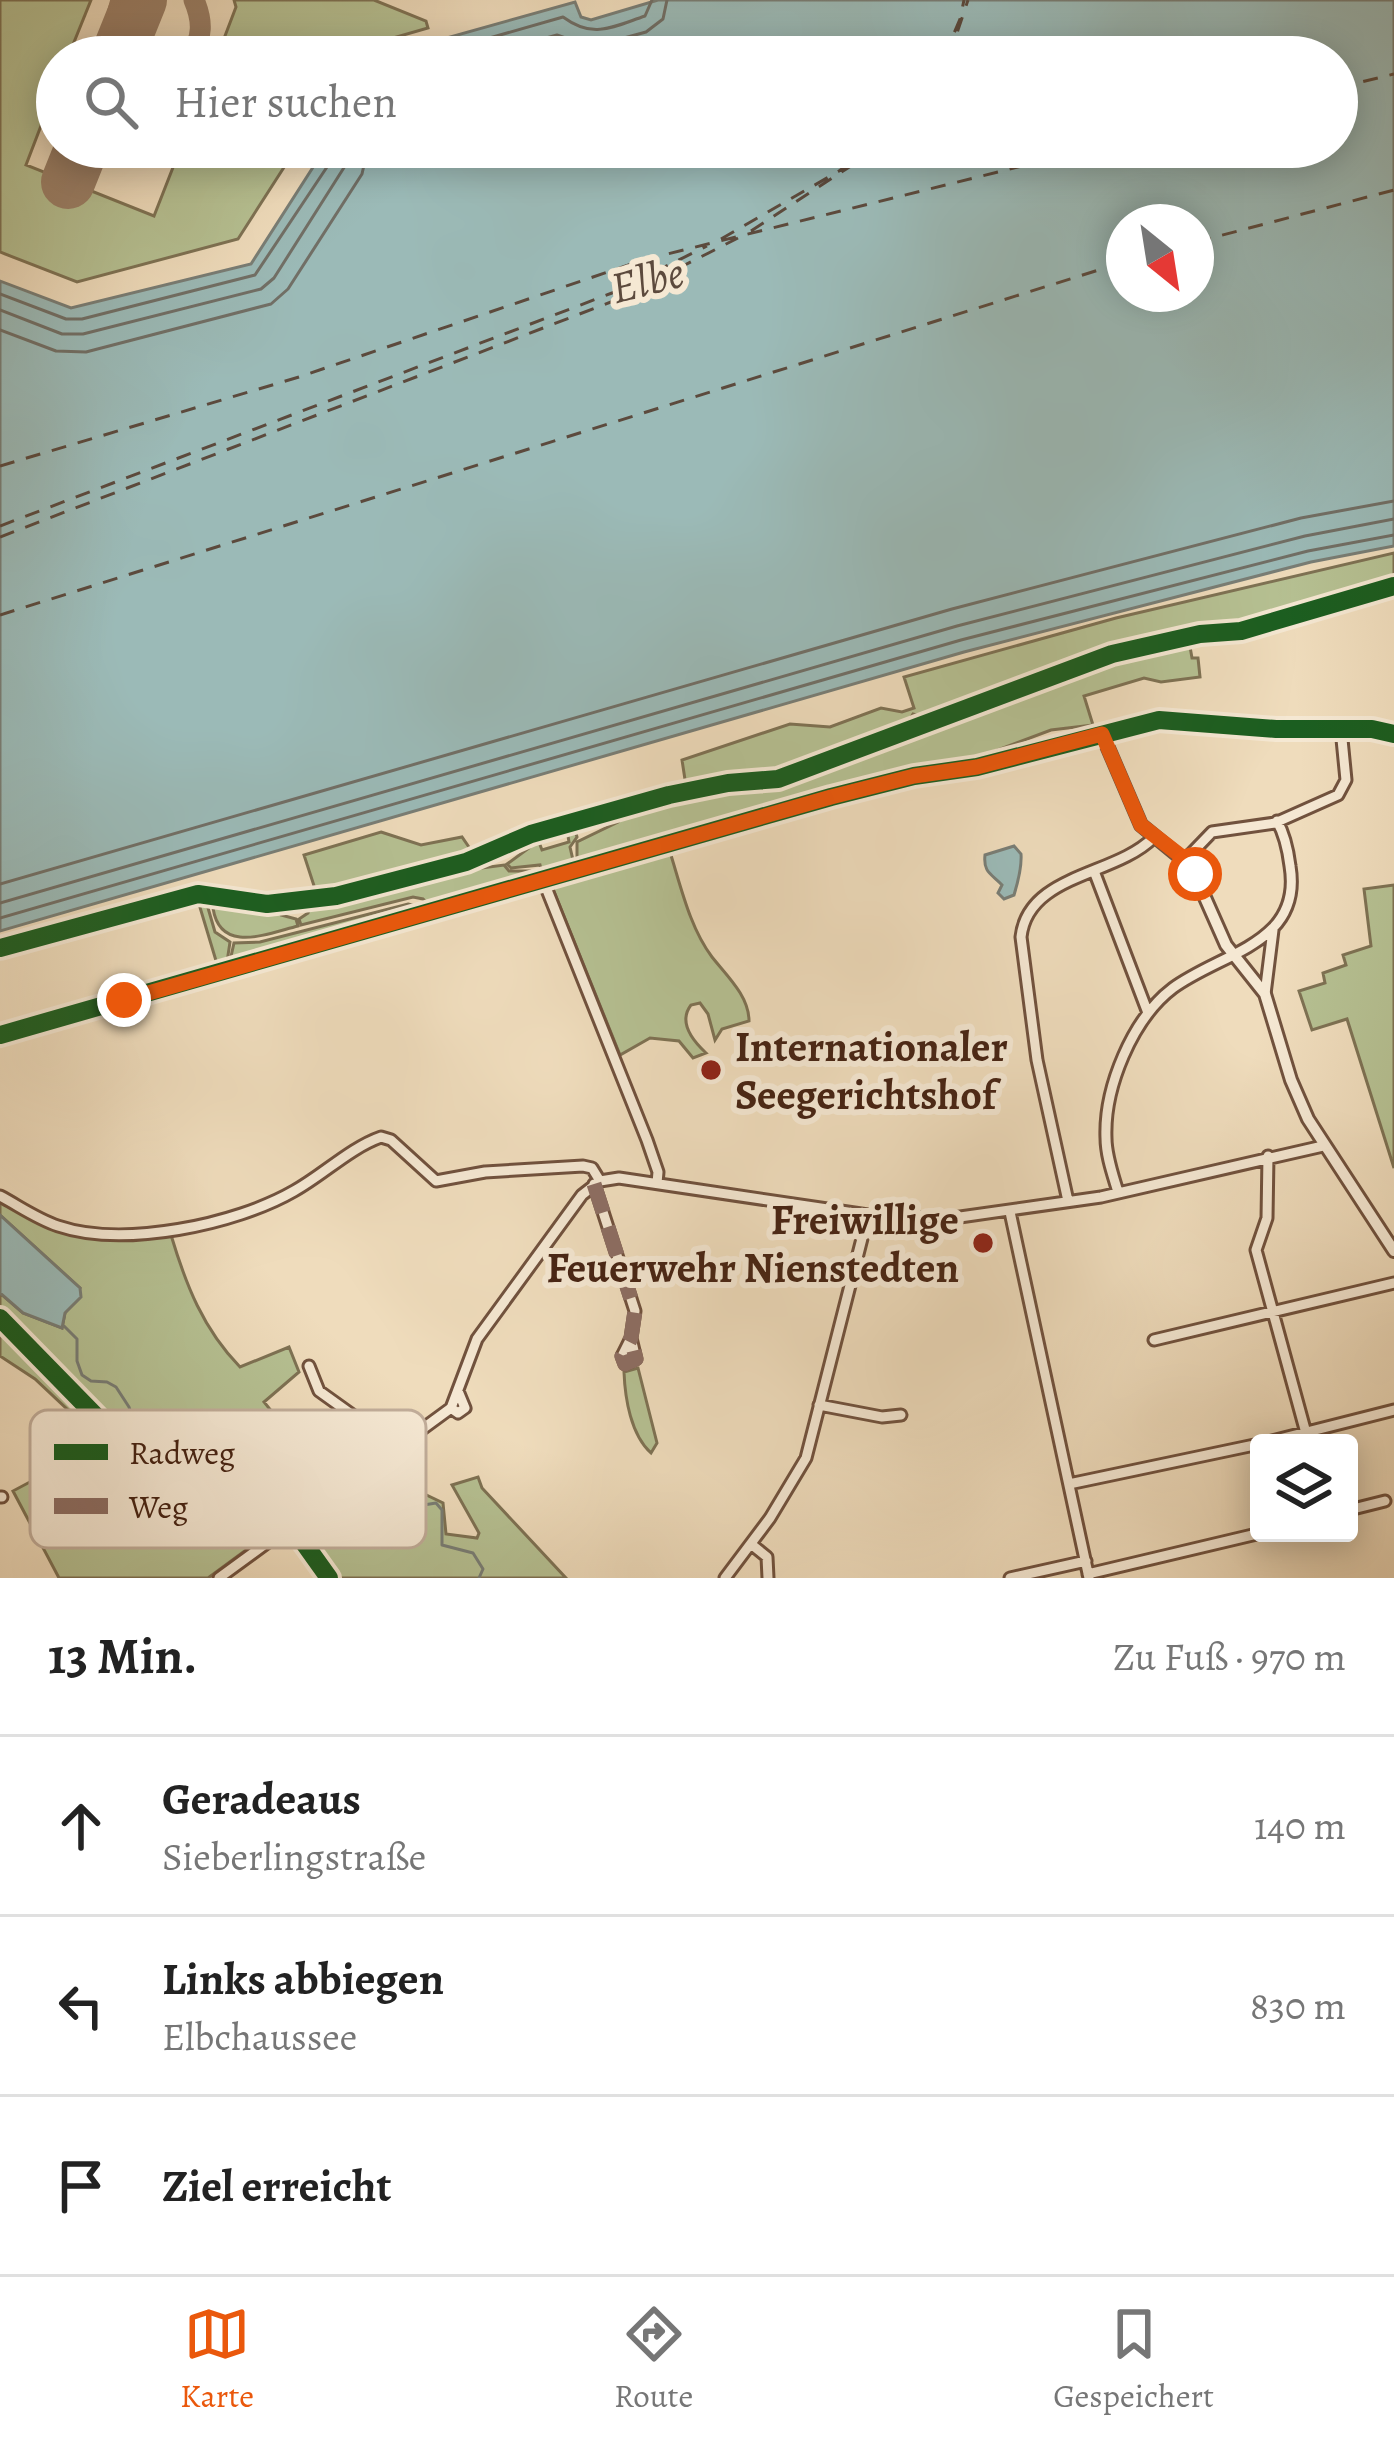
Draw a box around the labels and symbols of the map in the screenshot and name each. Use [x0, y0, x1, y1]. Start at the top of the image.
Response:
north arrow [1106, 204, 1214, 312]
water label: Elbe [604, 241, 690, 319]
route start [1168, 847, 1222, 901]
route end [97, 973, 151, 1027]
place label: Internationaler Seegerichtshof [735, 1018, 1008, 1123]
marker: Internationaler Seegerichtshof [698, 1057, 724, 1083]
place label: Freiwillige Feuerwehr Nienstedten [547, 1191, 959, 1296]
marker: Freiwillige Feuerwehr Nienstedten [970, 1230, 996, 1256]
legend [30, 1410, 426, 1548]
text: Radweg [129, 1430, 236, 1475]
text: Weg [128, 1484, 189, 1529]

